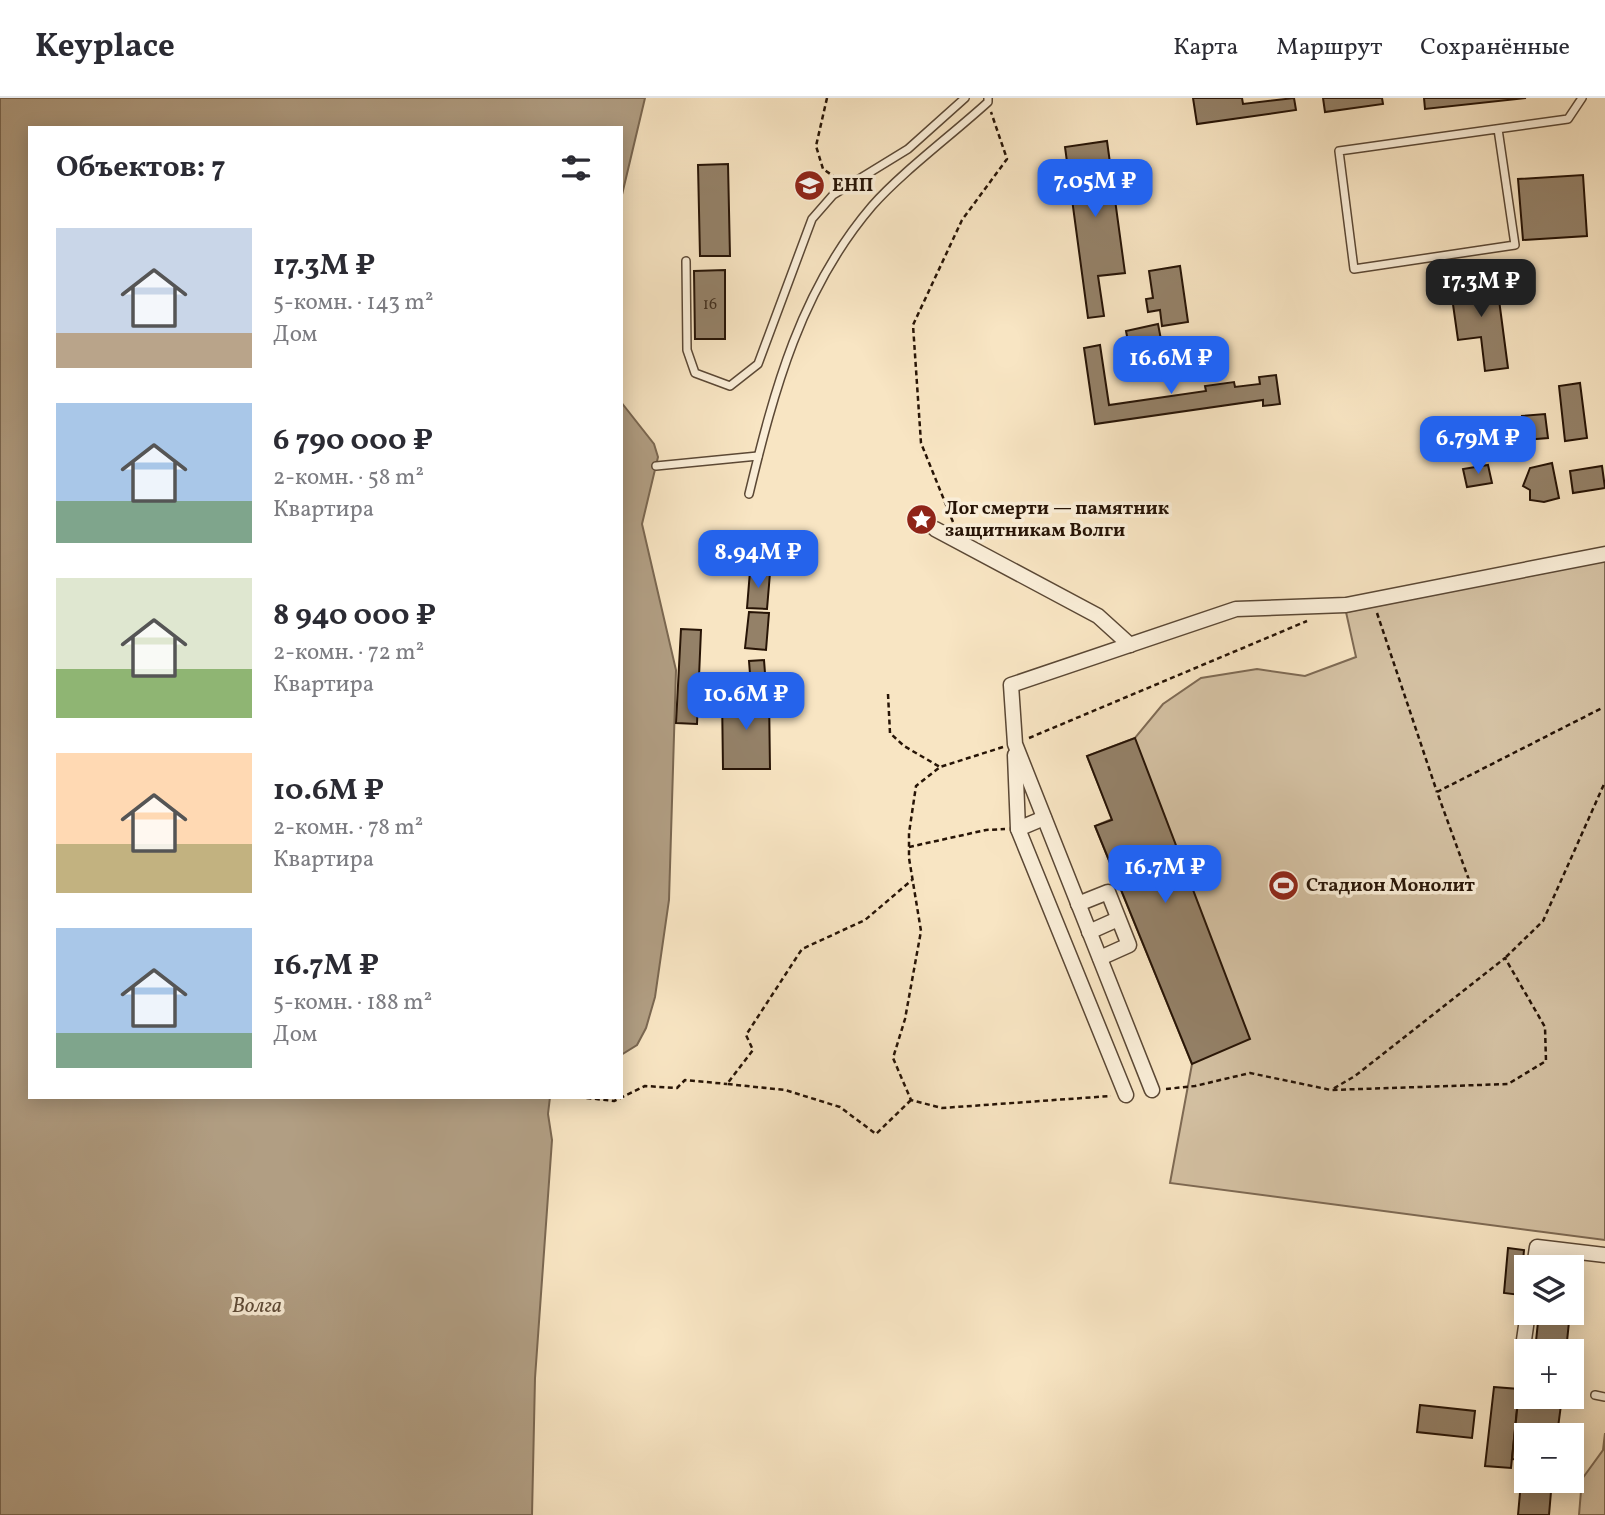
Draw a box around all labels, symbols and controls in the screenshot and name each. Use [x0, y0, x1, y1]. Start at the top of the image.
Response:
text: Keyplace [35, 25, 175, 71]
text: Карта [1173, 31, 1238, 65]
text: Маршрут [1276, 31, 1382, 65]
text: Сохранённые [1420, 31, 1570, 65]
text: Объектов: 7 [56, 147, 226, 189]
icon: filters [557, 149, 595, 187]
pin: 7.05M ₽ [1030, 159, 1160, 219]
text: 7.05M ₽ [1054, 166, 1136, 198]
school or university icon: ЕНП [792, 169, 826, 203]
place label: ЕНП [832, 173, 873, 199]
text: 17.3M ₽ [273, 245, 375, 287]
icon: home [112, 256, 196, 340]
pin: 17.3M ₽ [1416, 260, 1546, 319]
text: 17.3M ₽ [1442, 266, 1520, 298]
text: 5-комн. · 143 m² [273, 287, 433, 319]
house number: 16 [703, 294, 717, 316]
text: Дом [273, 319, 317, 351]
pin: 16.6M ₽ [1106, 336, 1236, 396]
text: 16.6M ₽ [1129, 343, 1213, 375]
pin: 6.79M ₽ [1413, 416, 1543, 476]
text: 6 790 000 ₽ [273, 420, 433, 462]
text: 6.79M ₽ [1436, 423, 1520, 455]
icon: home [112, 431, 196, 515]
text: 2-комн. · 58 m² [273, 462, 424, 494]
text: Квартира [273, 494, 374, 526]
place label: Лог смерти — памятник защитникам Волги [945, 496, 1170, 544]
place icon: Лог смерти — памятник защитникам Волги [905, 503, 939, 537]
pin: 8.94M ₽ [693, 531, 823, 590]
text: 8.94M ₽ [714, 537, 802, 569]
text: 8 940 000 ₽ [273, 595, 436, 637]
icon: home [112, 606, 196, 690]
text: 2-комн. · 72 m² [273, 637, 424, 669]
text: Квартира [273, 669, 374, 701]
pin: 10.6M ₽ [681, 672, 811, 732]
text: 10.6M ₽ [703, 679, 789, 711]
text: 10.6M ₽ [273, 770, 384, 812]
icon: home [112, 781, 196, 865]
text: 2-комн. · 78 m² [273, 812, 423, 844]
text: Квартира [273, 844, 374, 876]
pin: 16.7M ₽ [1100, 846, 1230, 905]
text: 16.7M ₽ [1124, 852, 1206, 884]
sports icon: Стадион Монолит [1266, 869, 1300, 903]
place label: Стадион Монолит [1306, 873, 1476, 899]
text: 16.7M ₽ [273, 945, 379, 987]
icon: home [112, 956, 196, 1040]
text: 5-комн. · 188 m² [273, 987, 432, 1019]
text: Дом [273, 1019, 317, 1051]
map controls [1514, 1255, 1584, 1493]
button: layers [1514, 1255, 1584, 1325]
water label: Волга [232, 1292, 282, 1321]
button: + [1514, 1339, 1584, 1409]
button: − [1514, 1423, 1584, 1493]

